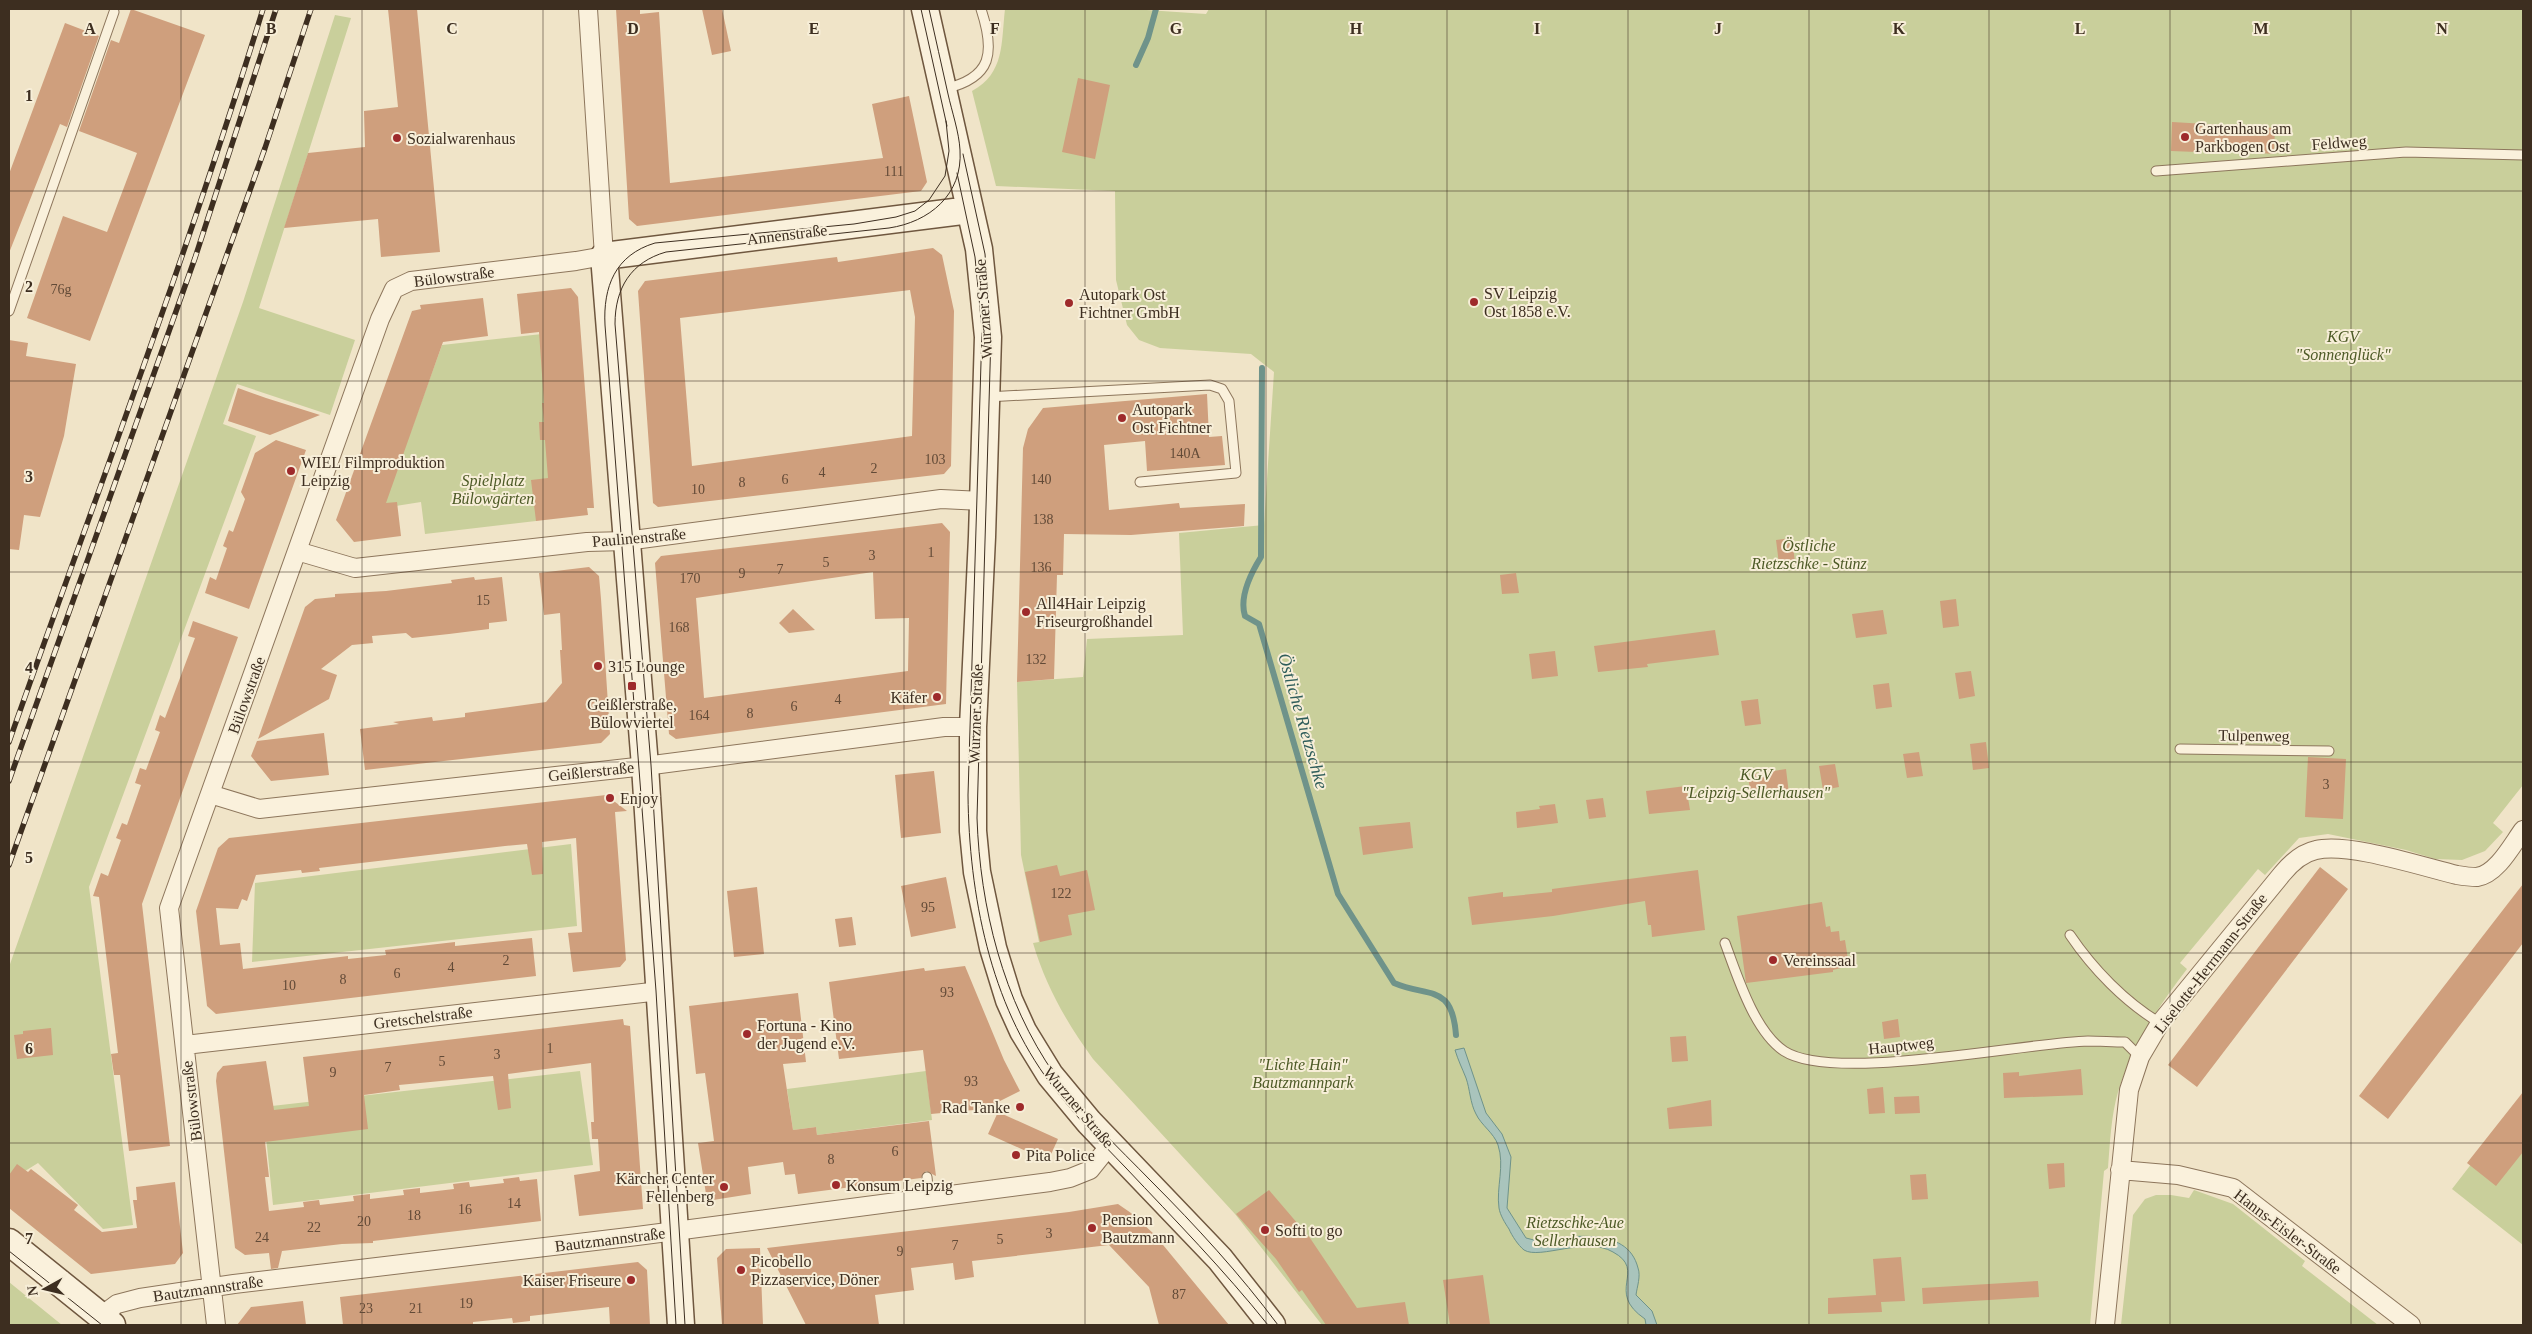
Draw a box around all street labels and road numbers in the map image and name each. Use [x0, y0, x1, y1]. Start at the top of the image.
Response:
street label: Feldweg [2311, 132, 2367, 154]
street label: Annenstraße [746, 221, 828, 248]
street label: Wurzner Straße [972, 258, 995, 360]
street label: Bülowstraße [413, 263, 495, 290]
street label: Paulinenstraße [591, 525, 687, 550]
street label: Bülowstraße [225, 654, 268, 736]
street label: Wurzner Straße [965, 664, 986, 764]
street label: Tulpenweg [2218, 726, 2290, 746]
street label: Geißlerstraße [547, 759, 635, 784]
street label: Liselotte-Herrmann-Straße [2151, 890, 2270, 1036]
street label: Gretschelstraße [373, 1003, 473, 1032]
street label: Hauptweg [1867, 1034, 1935, 1058]
street label: Bülowstraße [178, 1060, 205, 1142]
street label: Wurzner Straße [1040, 1063, 1117, 1151]
street label: Hanns-Eisler-Straße [2231, 1186, 2344, 1277]
street label: Bautzmannstraße [554, 1224, 666, 1255]
street label: Bautzmannstraße [152, 1272, 264, 1305]

